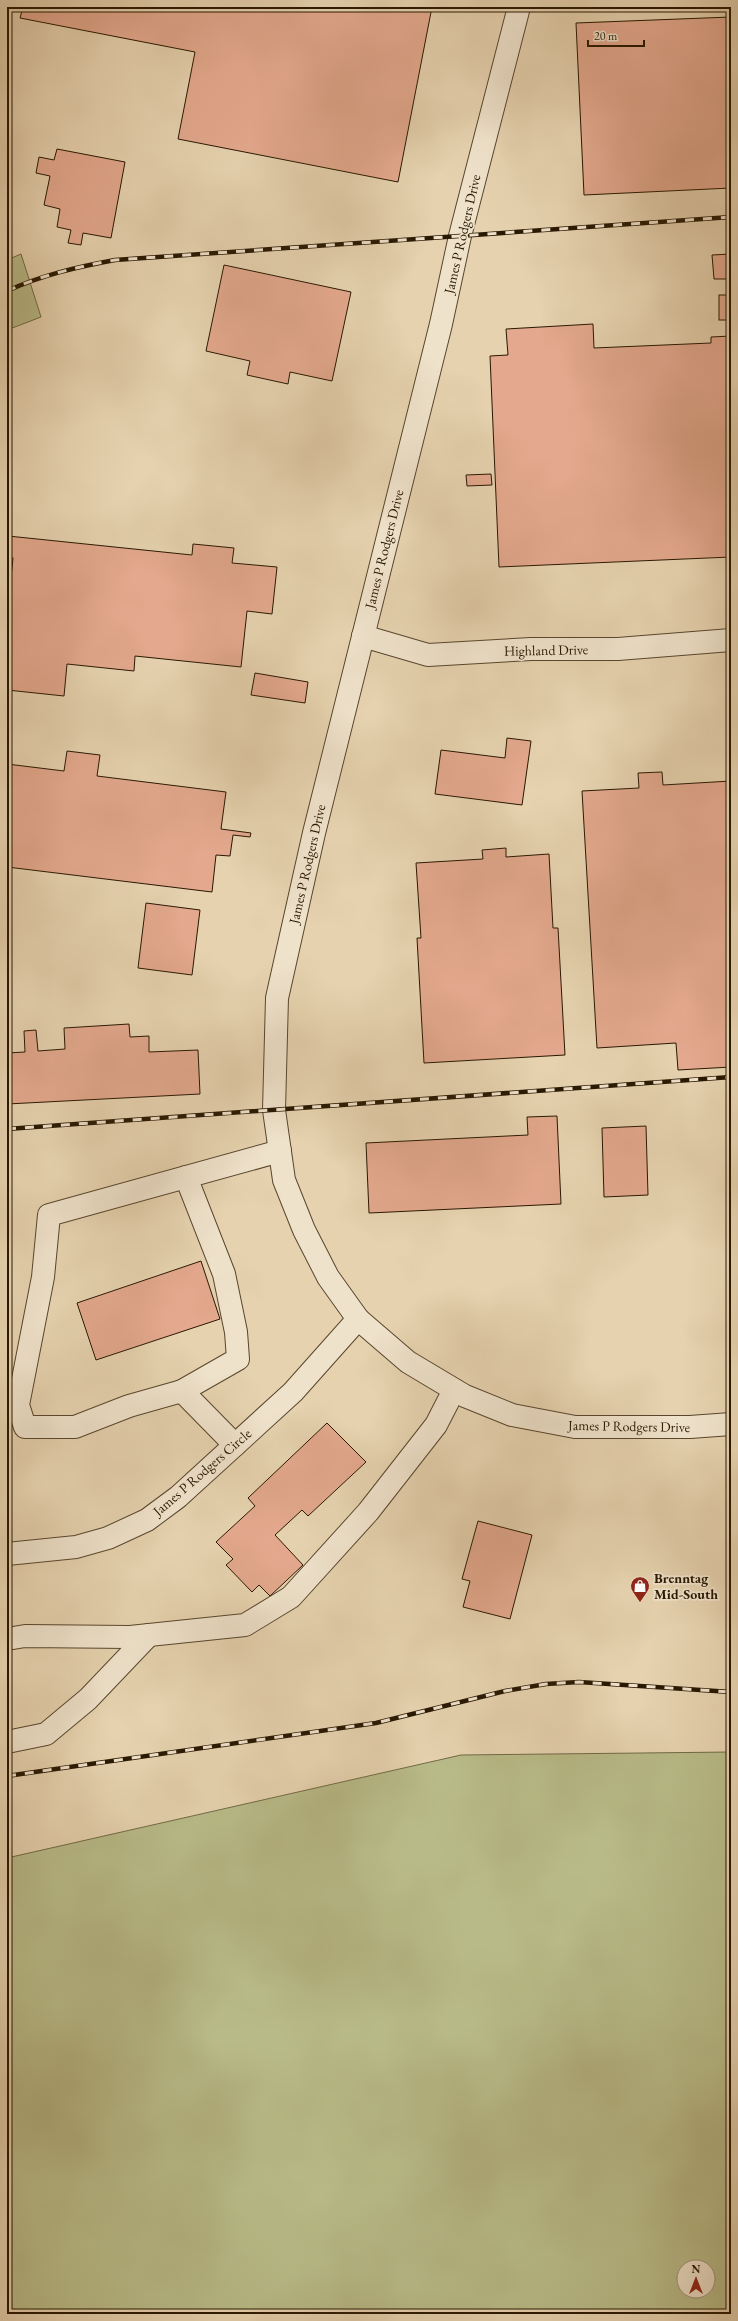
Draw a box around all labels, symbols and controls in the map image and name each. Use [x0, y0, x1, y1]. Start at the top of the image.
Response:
scale bar [588, 22, 644, 48]
text: 20 m [594, 28, 618, 44]
street label: James P Rodgers Drive [439, 172, 485, 296]
street label: James P Rodgers Drive [360, 487, 408, 611]
street label: Highland Drive [504, 640, 589, 660]
street label: James P Rodgers Drive [284, 802, 330, 926]
street label: James P Rodgers Drive [567, 1416, 691, 1436]
street label: James P Rodgers Circle [148, 1424, 255, 1520]
place label: Brenntag Mid-South [654, 1569, 718, 1603]
shop icon: Brenntag Mid-South [629, 1575, 651, 1603]
north arrow [676, 2259, 716, 2299]
text: N [692, 2262, 701, 2276]

